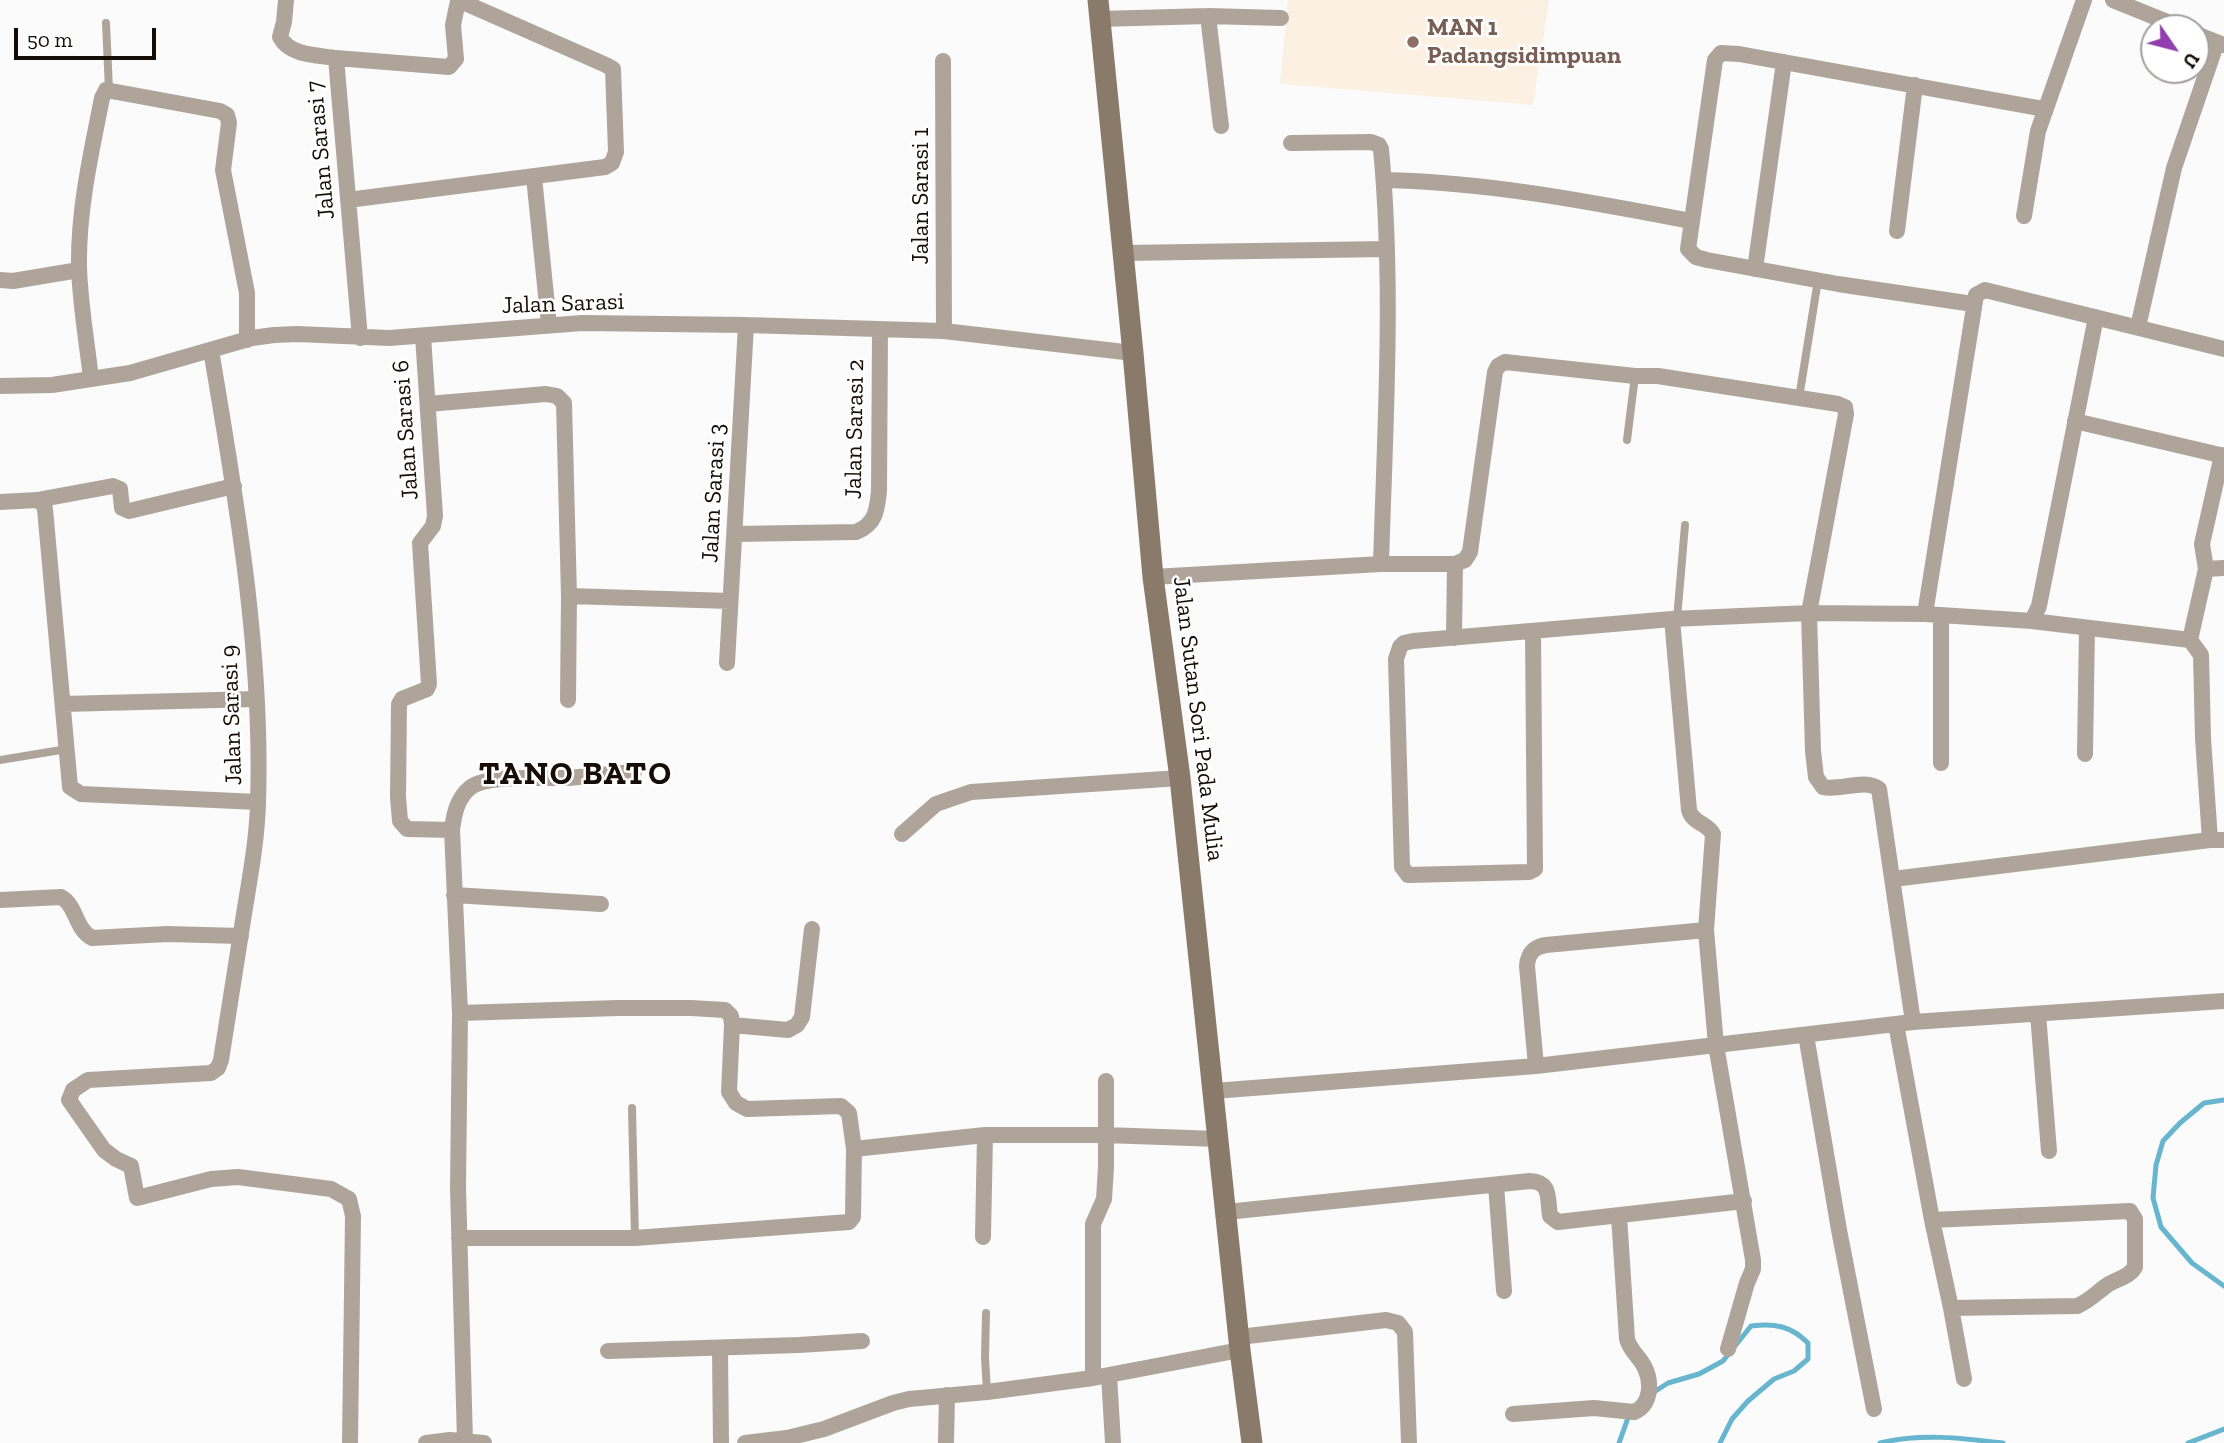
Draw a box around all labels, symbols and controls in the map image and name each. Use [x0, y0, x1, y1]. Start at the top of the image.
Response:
scale bar [18, 14, 159, 58]
place label: MAN 1 Padangsidimpuan [1427, 14, 1621, 70]
north arrow [2140, 14, 2210, 84]
text: 50 m [27, 27, 73, 52]
marker: MAN 1 Padangsidimpuan [1405, 34, 1421, 50]
text: U [2178, 48, 2204, 72]
street label: Jalan Sarasi 7 [301, 79, 341, 221]
street label: Jalan Sarasi 1 [907, 127, 935, 265]
street label: Jalan Sarasi [501, 287, 625, 321]
street label: Jalan Sarasi 6 [387, 359, 425, 501]
street label: Jalan Sarasi 2 [839, 359, 871, 499]
street label: Jalan Sarasi 3 [696, 423, 732, 563]
street label: Jalan Sutan Sori Pada Mulia [1166, 575, 1230, 863]
street label: Jalan Sarasi 9 [215, 644, 249, 786]
district label: TANO BATO [480, 756, 672, 794]

